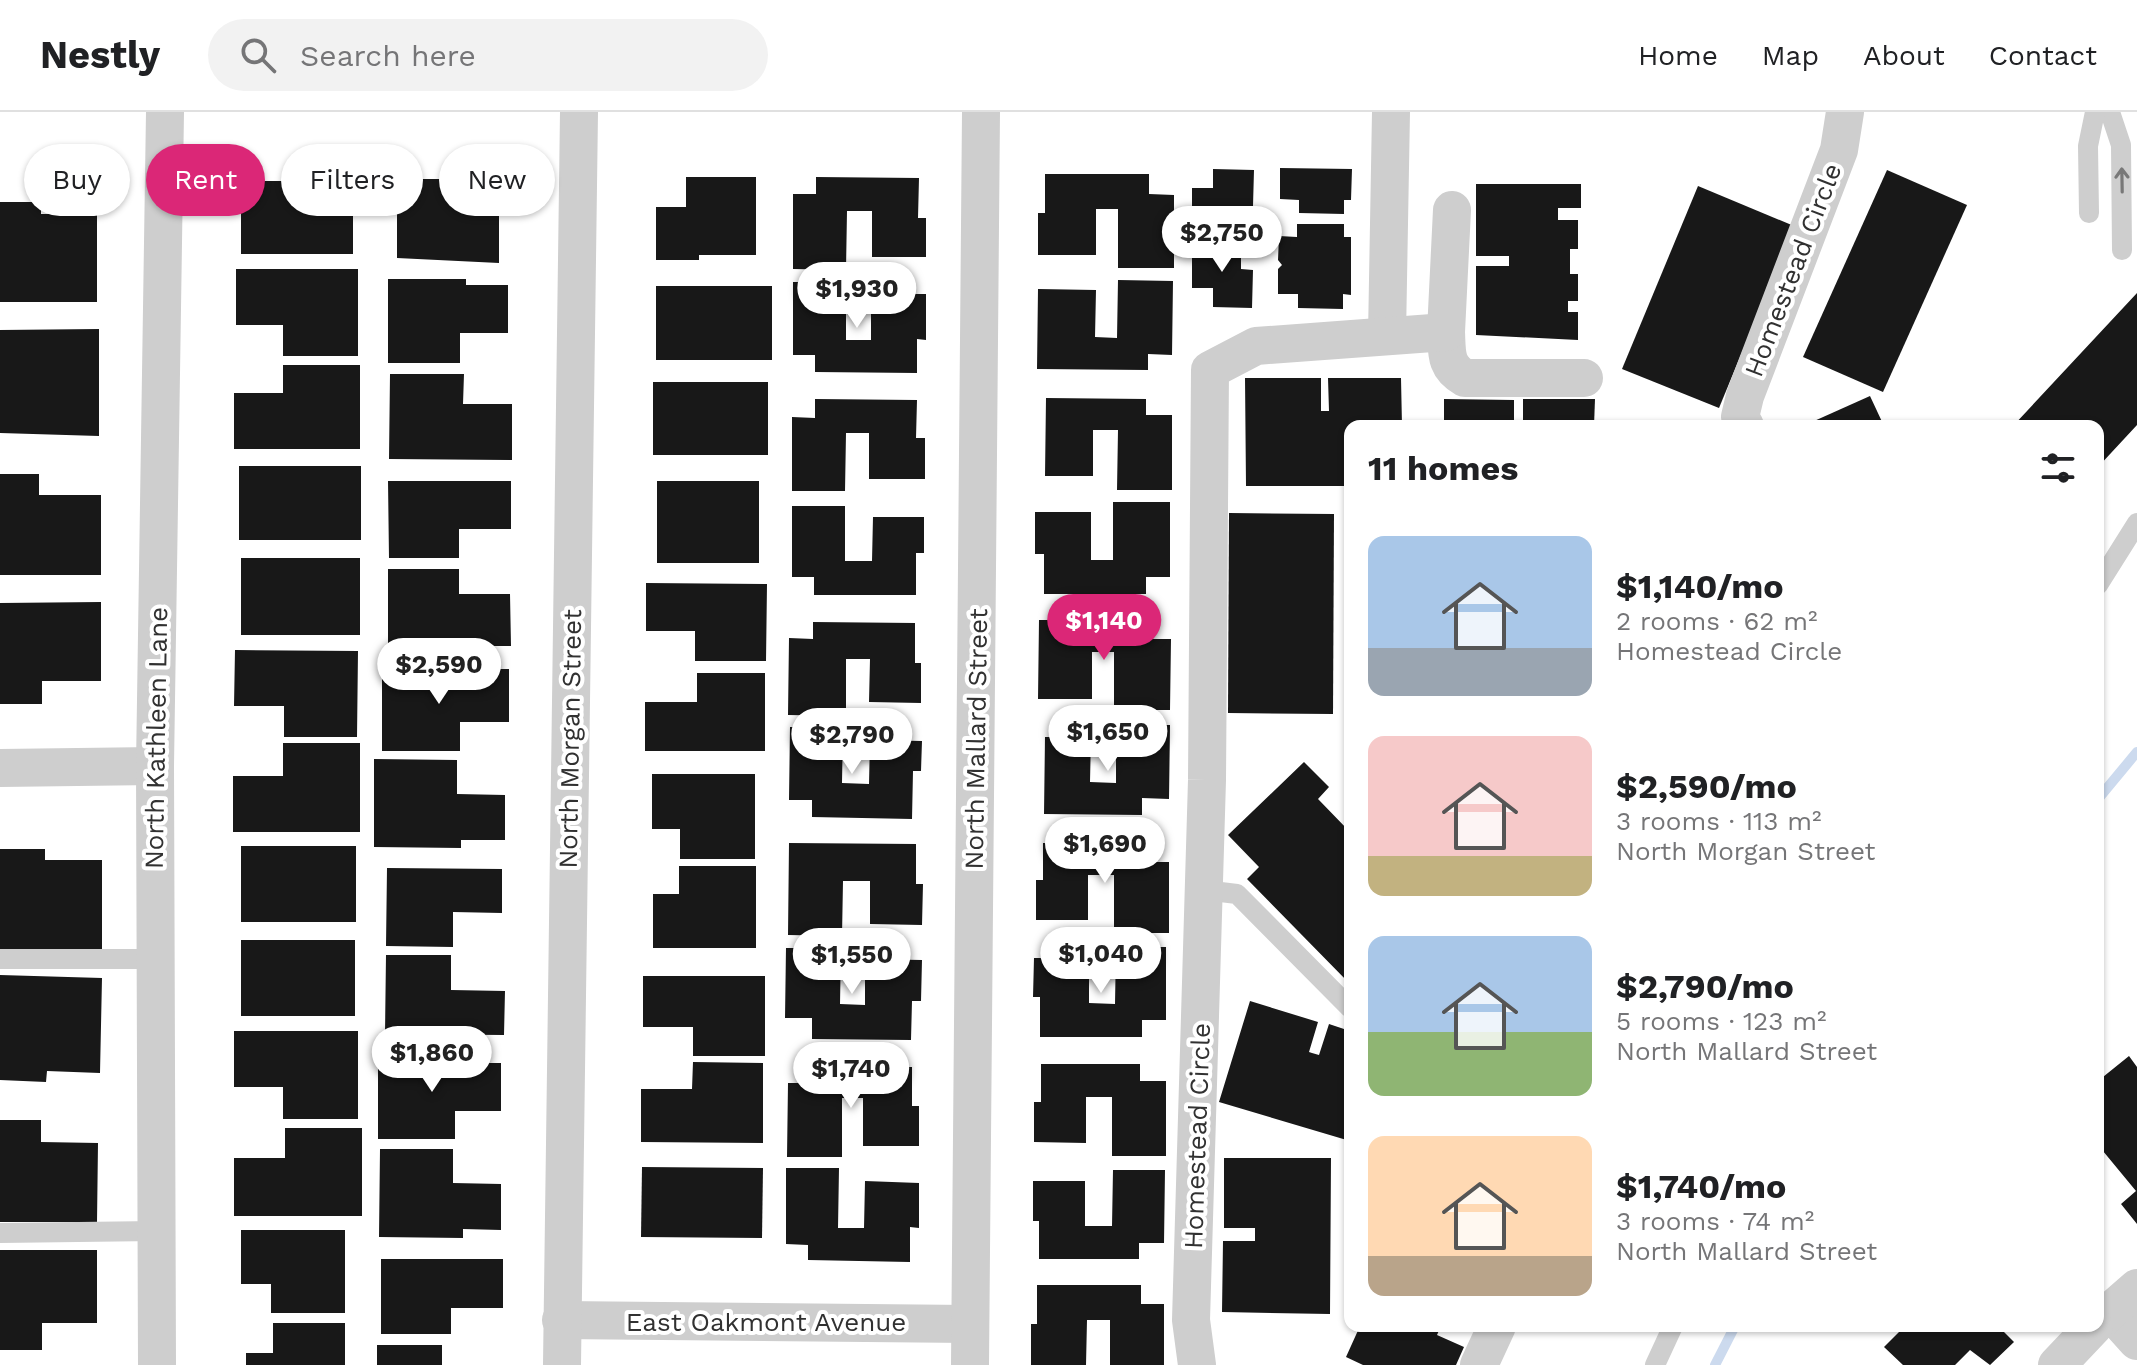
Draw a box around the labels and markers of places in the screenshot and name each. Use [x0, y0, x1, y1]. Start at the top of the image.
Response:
pin: $2,750 [1157, 206, 1287, 274]
pin: $1,930 [792, 262, 922, 330]
pin: $1,140 [1039, 594, 1169, 662]
pin: $2,590 [374, 638, 504, 706]
pin: $1,650 [1043, 705, 1173, 773]
pin: $2,790 [787, 708, 917, 776]
pin: $1,690 [1040, 817, 1170, 885]
pin: $1,040 [1036, 927, 1166, 995]
pin: $1,550 [787, 928, 917, 996]
pin: $1,860 [367, 1026, 497, 1094]
pin: $1,740 [786, 1042, 916, 1110]

